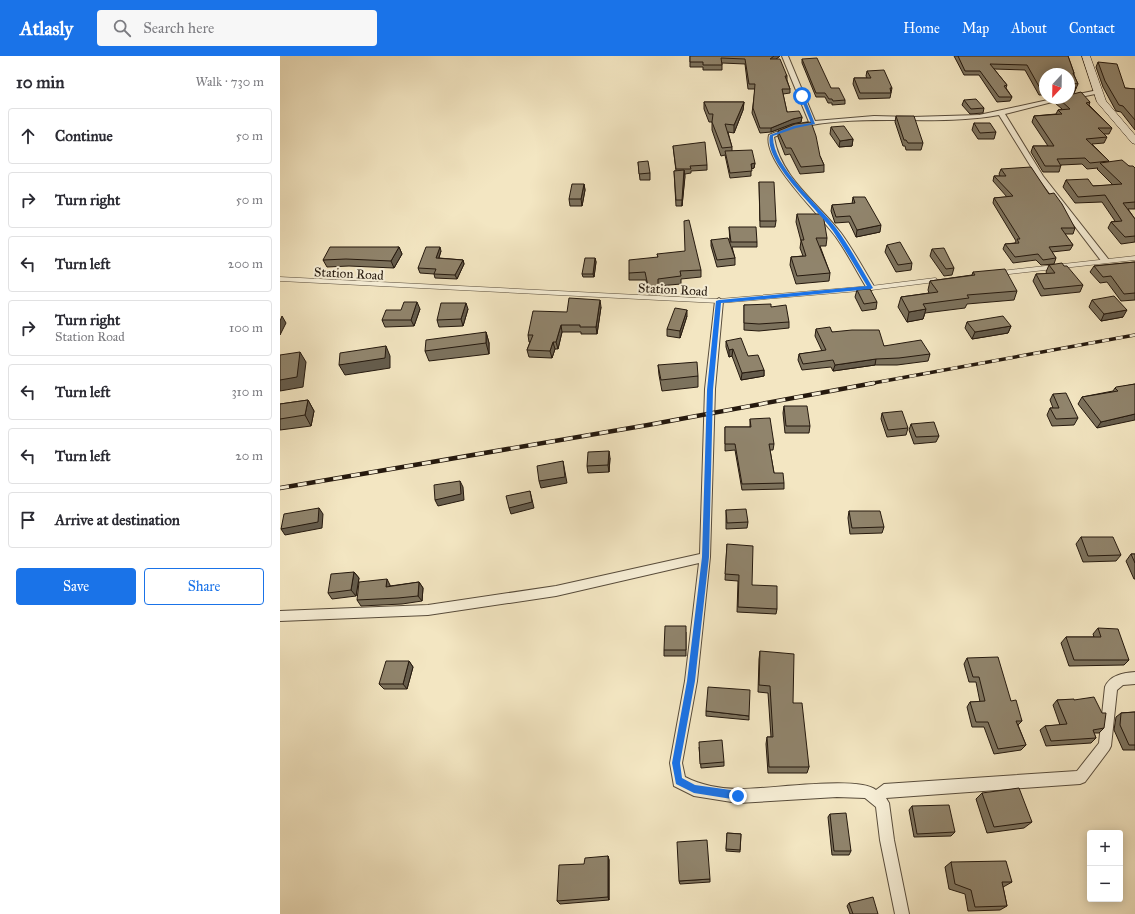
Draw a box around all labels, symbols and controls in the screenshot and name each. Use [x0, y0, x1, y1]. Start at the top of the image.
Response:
search box [97, 10, 377, 46]
text: Atlasly [20, 17, 73, 40]
icon: search [111, 17, 133, 39]
text: Search here [143, 19, 214, 37]
text: Home [903, 20, 940, 37]
text: Map [962, 20, 989, 37]
text: About [1011, 20, 1047, 37]
text: Contact [1069, 20, 1115, 37]
north arrow [1039, 68, 1075, 104]
text: 10 min [16, 72, 64, 93]
text: Walk · 730 m [195, 74, 264, 90]
route start [793, 87, 811, 105]
icon: ahead [17, 125, 39, 147]
text: Continue [55, 127, 113, 145]
text: 50 m [236, 128, 263, 144]
icon: right [17, 189, 39, 211]
text: Turn right [55, 191, 120, 209]
text: 50 m [236, 192, 263, 208]
icon: left [17, 253, 39, 275]
text: Turn left [55, 255, 111, 273]
text: 200 m [228, 256, 263, 272]
street label: Station Road [314, 264, 385, 284]
street label: Station Road [638, 280, 709, 300]
text: Turn right [55, 311, 120, 329]
icon: right [17, 317, 39, 339]
text: 100 m [229, 320, 263, 336]
text: Station Road [55, 329, 125, 345]
icon: left [17, 381, 39, 403]
text: Turn left [55, 383, 111, 401]
text: 310 m [231, 384, 263, 400]
icon: left [17, 445, 39, 467]
text: Turn left [55, 447, 111, 465]
text: 20 m [235, 448, 263, 464]
icon: arrive [17, 509, 39, 531]
text: Arrive at destination [55, 511, 180, 529]
button: Save [16, 568, 136, 605]
button: Share [144, 568, 264, 605]
route end [729, 787, 747, 805]
map controls [1087, 830, 1123, 902]
button: + [1087, 830, 1123, 866]
button: − [1087, 866, 1123, 902]

